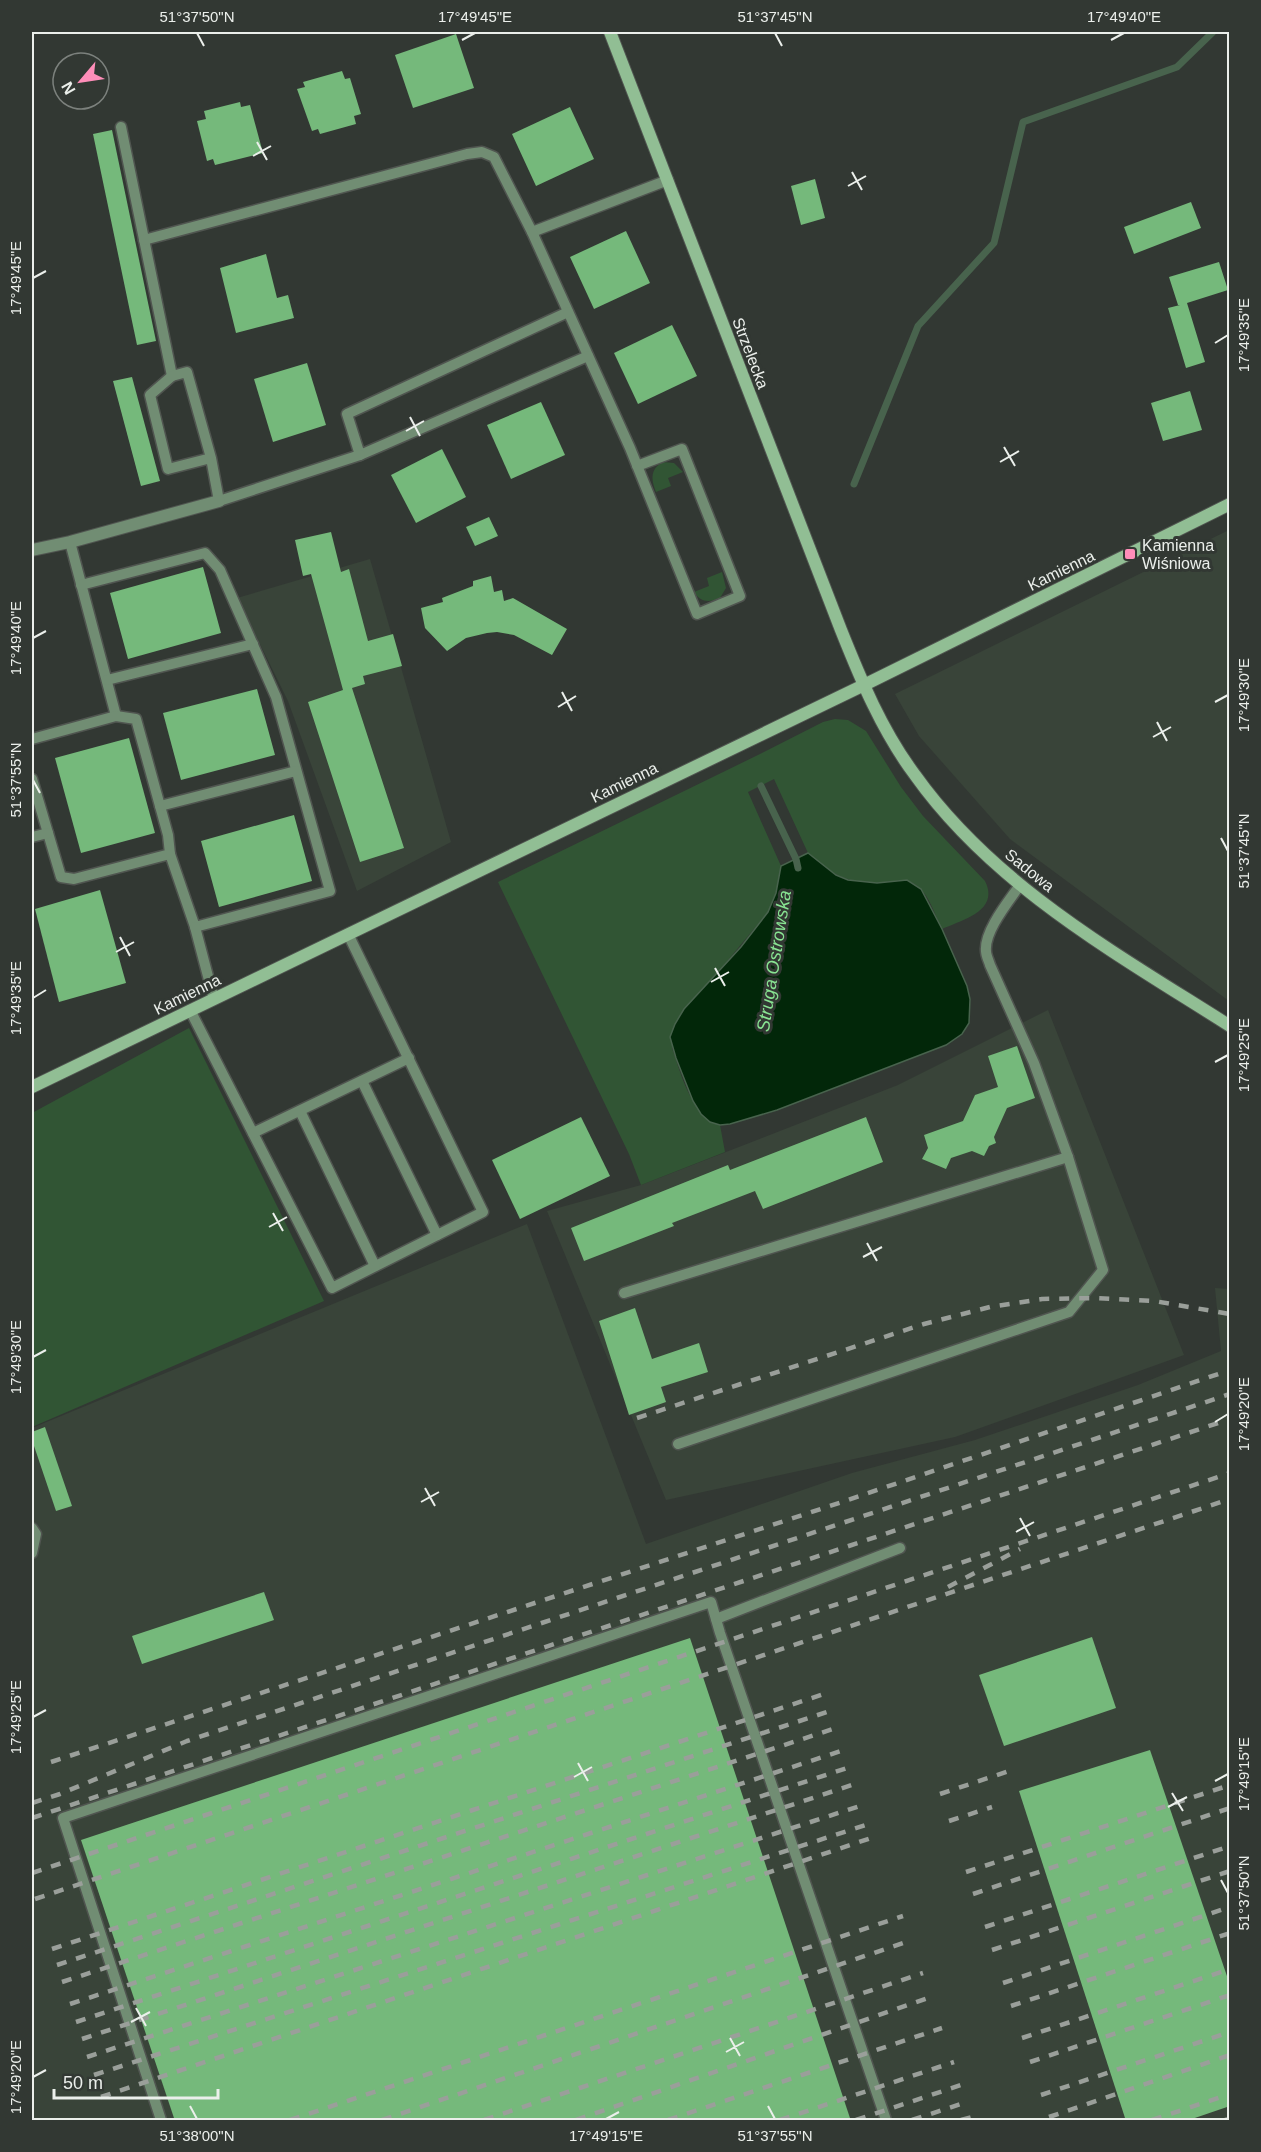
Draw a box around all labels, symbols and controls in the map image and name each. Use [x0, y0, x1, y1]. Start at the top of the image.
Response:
text: 51°37'50"N [159, 8, 235, 25]
text: 17°49'45"E [438, 8, 512, 25]
text: 51°37'45"N [737, 8, 813, 25]
text: 17°49'40"E [1087, 8, 1161, 25]
north arrow [51, 51, 111, 111]
text: N [58, 79, 79, 97]
text: 17°49'45"E [7, 241, 24, 315]
text: 17°49'35"E [1235, 298, 1252, 372]
street label: Strzelecka [729, 315, 772, 391]
place label: Kamienna Wiśniowa [1142, 537, 1214, 572]
street label: Kamienna [1025, 547, 1097, 594]
marker: Kamienna Wiśniowa [1123, 547, 1137, 561]
text: 17°49'40"E [7, 601, 24, 675]
text: 17°49'30"E [1235, 658, 1252, 732]
text: 51°37'55"N [7, 742, 24, 818]
street label: Kamienna [588, 759, 660, 806]
text: 51°37'45"N [1235, 813, 1252, 889]
street label: Sadowa [1002, 846, 1058, 895]
water label: Struga Ostrowska [753, 889, 795, 1033]
text: 17°49'35"E [7, 961, 24, 1035]
street label: Kamienna [151, 971, 223, 1018]
text: 17°49'25"E [1235, 1018, 1252, 1092]
text: 17°49'30"E [7, 1320, 24, 1394]
text: 17°49'20"E [1235, 1377, 1252, 1451]
text: 17°49'25"E [7, 1680, 24, 1754]
text: 17°49'15"E [1235, 1737, 1252, 1811]
text: 51°37'50"N [1235, 1855, 1252, 1931]
text: 17°49'20"E [7, 2040, 24, 2114]
scale bar [54, 2062, 218, 2100]
text: 50 m [63, 2073, 103, 2093]
text: 51°38'00"N [159, 2127, 235, 2144]
text: 17°49'15"E [569, 2127, 643, 2144]
text: 51°37'55"N [737, 2127, 813, 2144]

